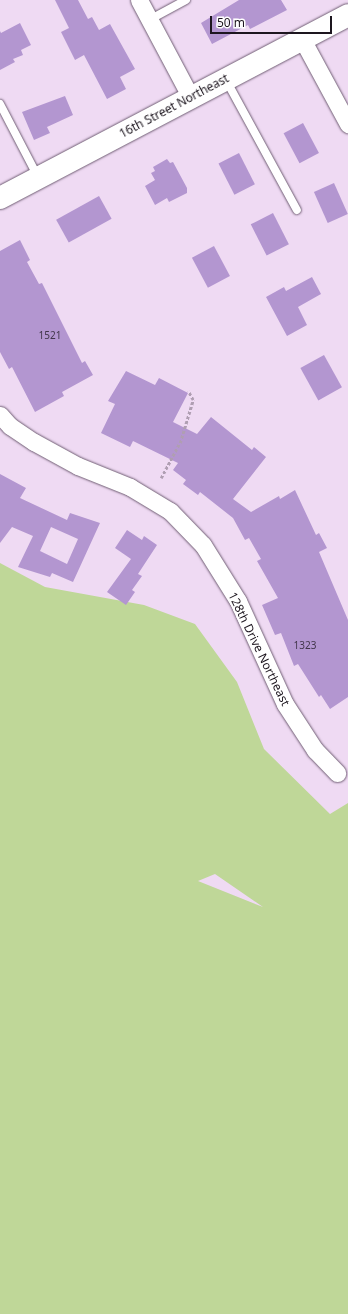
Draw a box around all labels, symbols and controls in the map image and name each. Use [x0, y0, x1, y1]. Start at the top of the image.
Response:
scale bar [212, 8, 334, 34]
text: 50 m [217, 14, 245, 31]
street label: 16th Street Northeast [117, 71, 231, 141]
house number: 1521 [39, 330, 61, 342]
street label: 128th Drive Northeast [225, 590, 293, 708]
house number: 1323 [294, 640, 316, 652]

